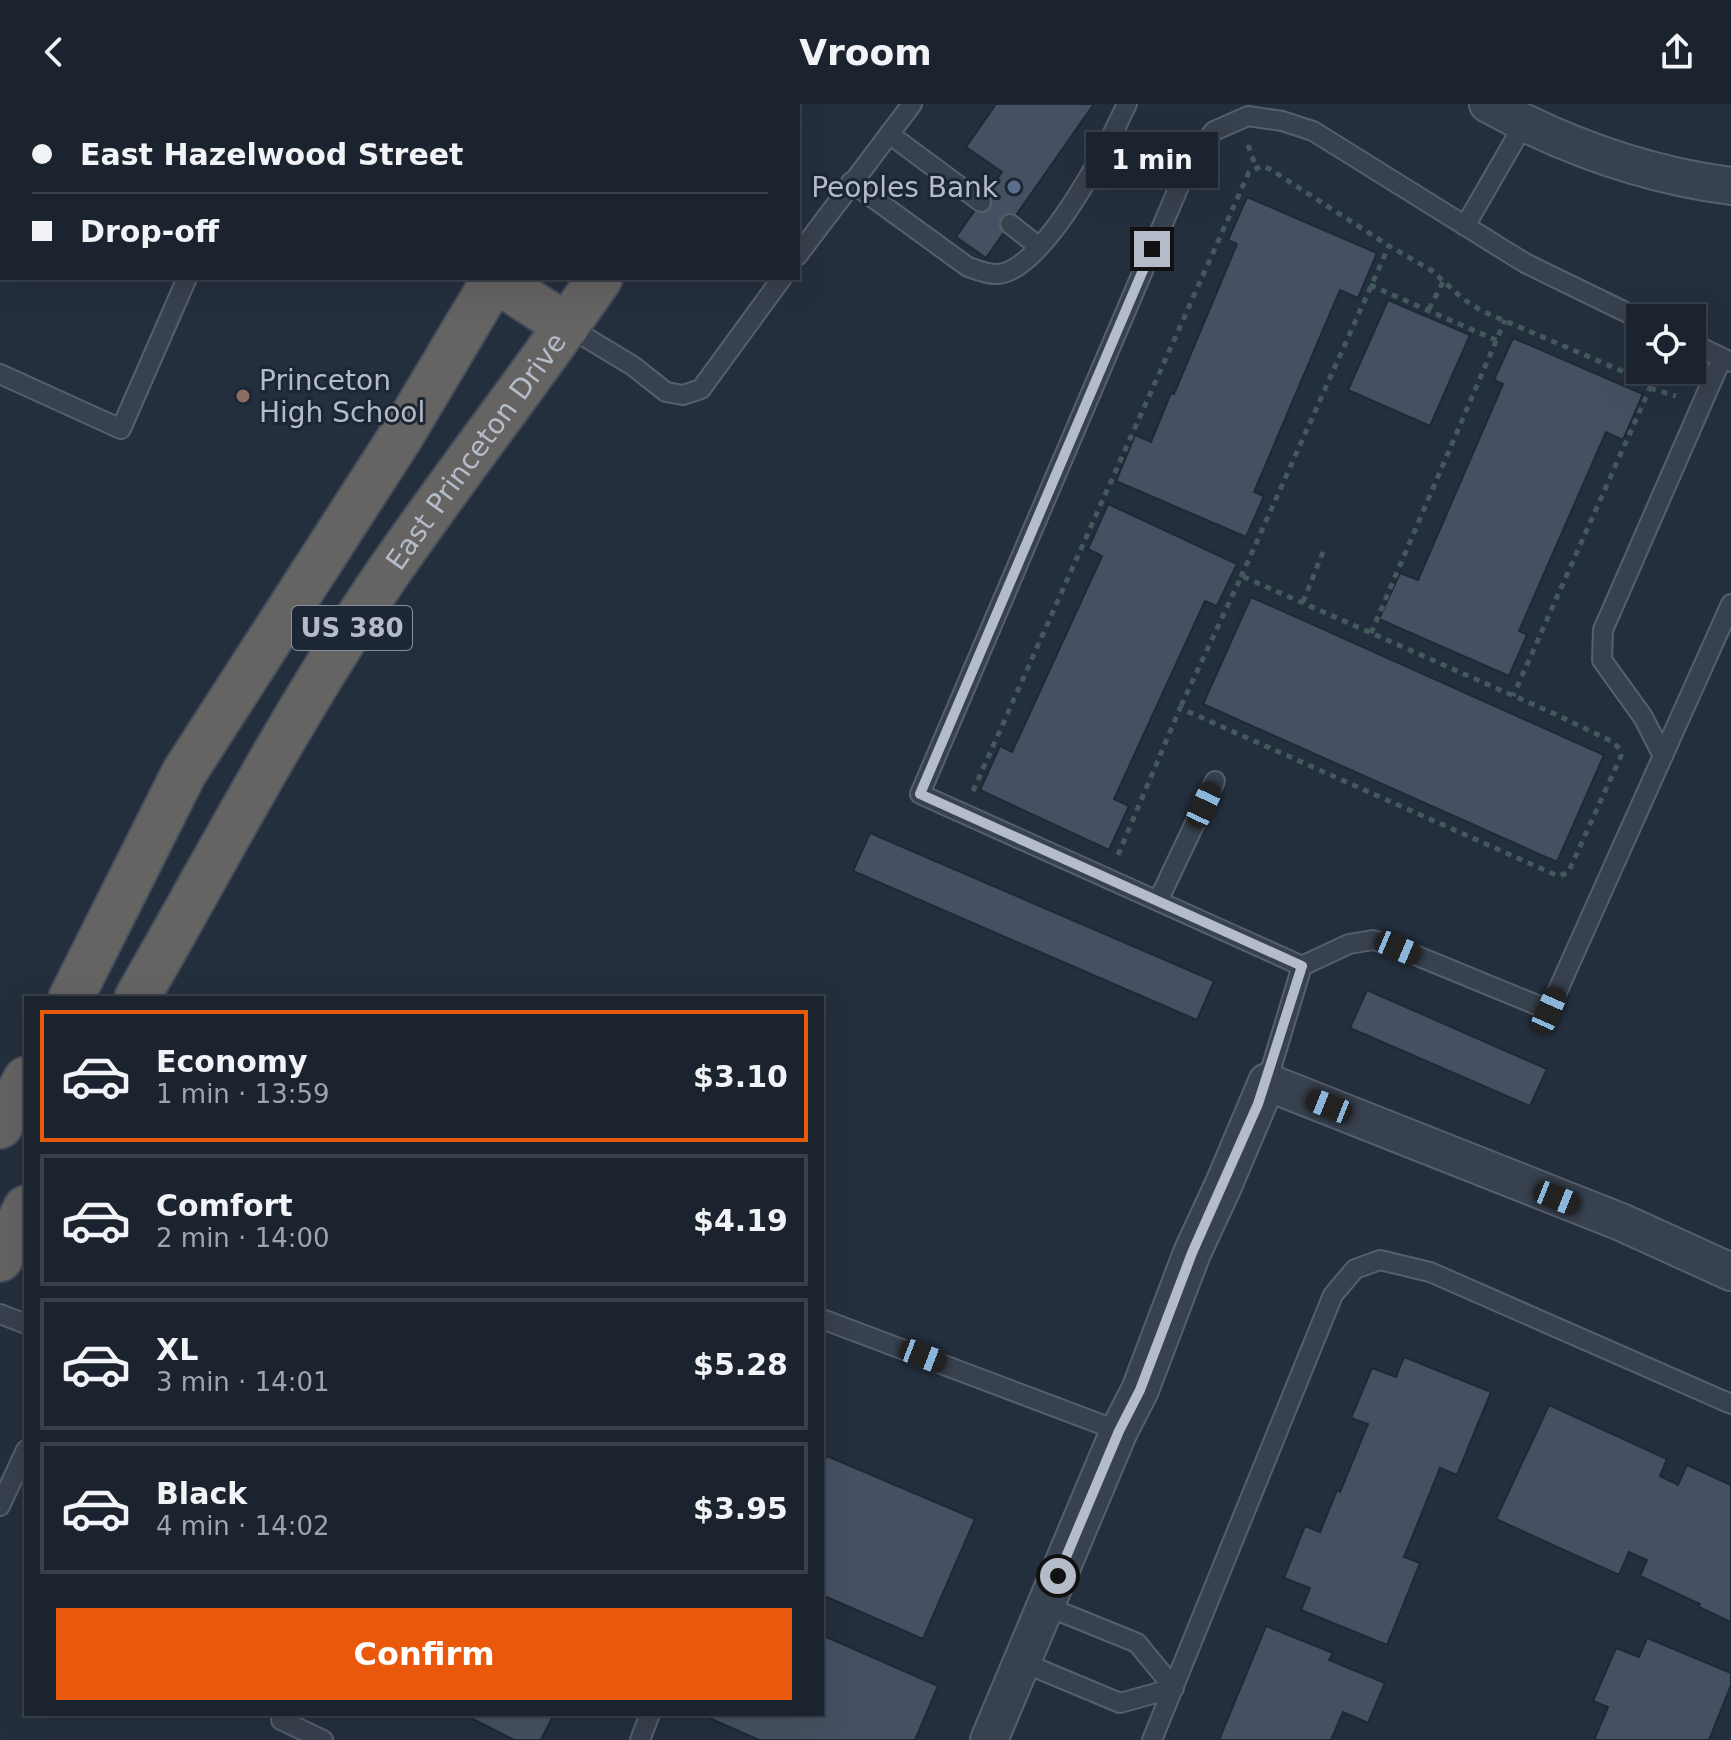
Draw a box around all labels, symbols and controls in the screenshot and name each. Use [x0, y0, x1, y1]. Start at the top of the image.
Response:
icon: back [32, 30, 76, 74]
icon: share [1655, 30, 1699, 74]
text: Vroom [799, 32, 932, 73]
callout: 1 min [1086, 133, 1218, 189]
text: East Hazelwood Street [80, 137, 463, 172]
text: 1 min [1111, 145, 1193, 175]
place label: Peoples Bank [811, 171, 999, 204]
marker: Peoples Bank [1005, 178, 1023, 196]
text: Drop-off [80, 214, 219, 249]
route end [1134, 231, 1170, 267]
map controls [1626, 304, 1706, 384]
button: locate [1626, 304, 1706, 384]
street label: East Princeton Drive [379, 326, 573, 576]
place label: Princeton High School [259, 364, 425, 429]
marker: Princeton High School [234, 387, 252, 405]
road number: US 380 [292, 606, 412, 650]
car [1183, 778, 1225, 832]
car [1371, 928, 1425, 968]
car [1528, 983, 1570, 1037]
icon: car [60, 1040, 132, 1112]
text: Economy [156, 1044, 308, 1079]
text: $3.10 [693, 1059, 788, 1094]
text: 1 min · 13:59 [156, 1079, 330, 1109]
car [1302, 1086, 1356, 1126]
car [1530, 1178, 1584, 1218]
icon: car [60, 1184, 132, 1256]
text: Comfort [156, 1188, 293, 1223]
text: $4.19 [693, 1203, 788, 1238]
text: 2 min · 14:00 [156, 1223, 330, 1253]
icon: car [60, 1328, 132, 1400]
text: XL [156, 1332, 198, 1367]
car [896, 1336, 950, 1376]
text: $5.28 [693, 1347, 788, 1382]
text: 3 min · 14:01 [156, 1367, 330, 1397]
icon: car [60, 1472, 132, 1544]
text: Black [156, 1476, 247, 1511]
text: $3.95 [693, 1491, 788, 1526]
text: 4 min · 14:02 [156, 1511, 330, 1541]
route start [1040, 1558, 1076, 1594]
button: Confirm [56, 1608, 792, 1700]

